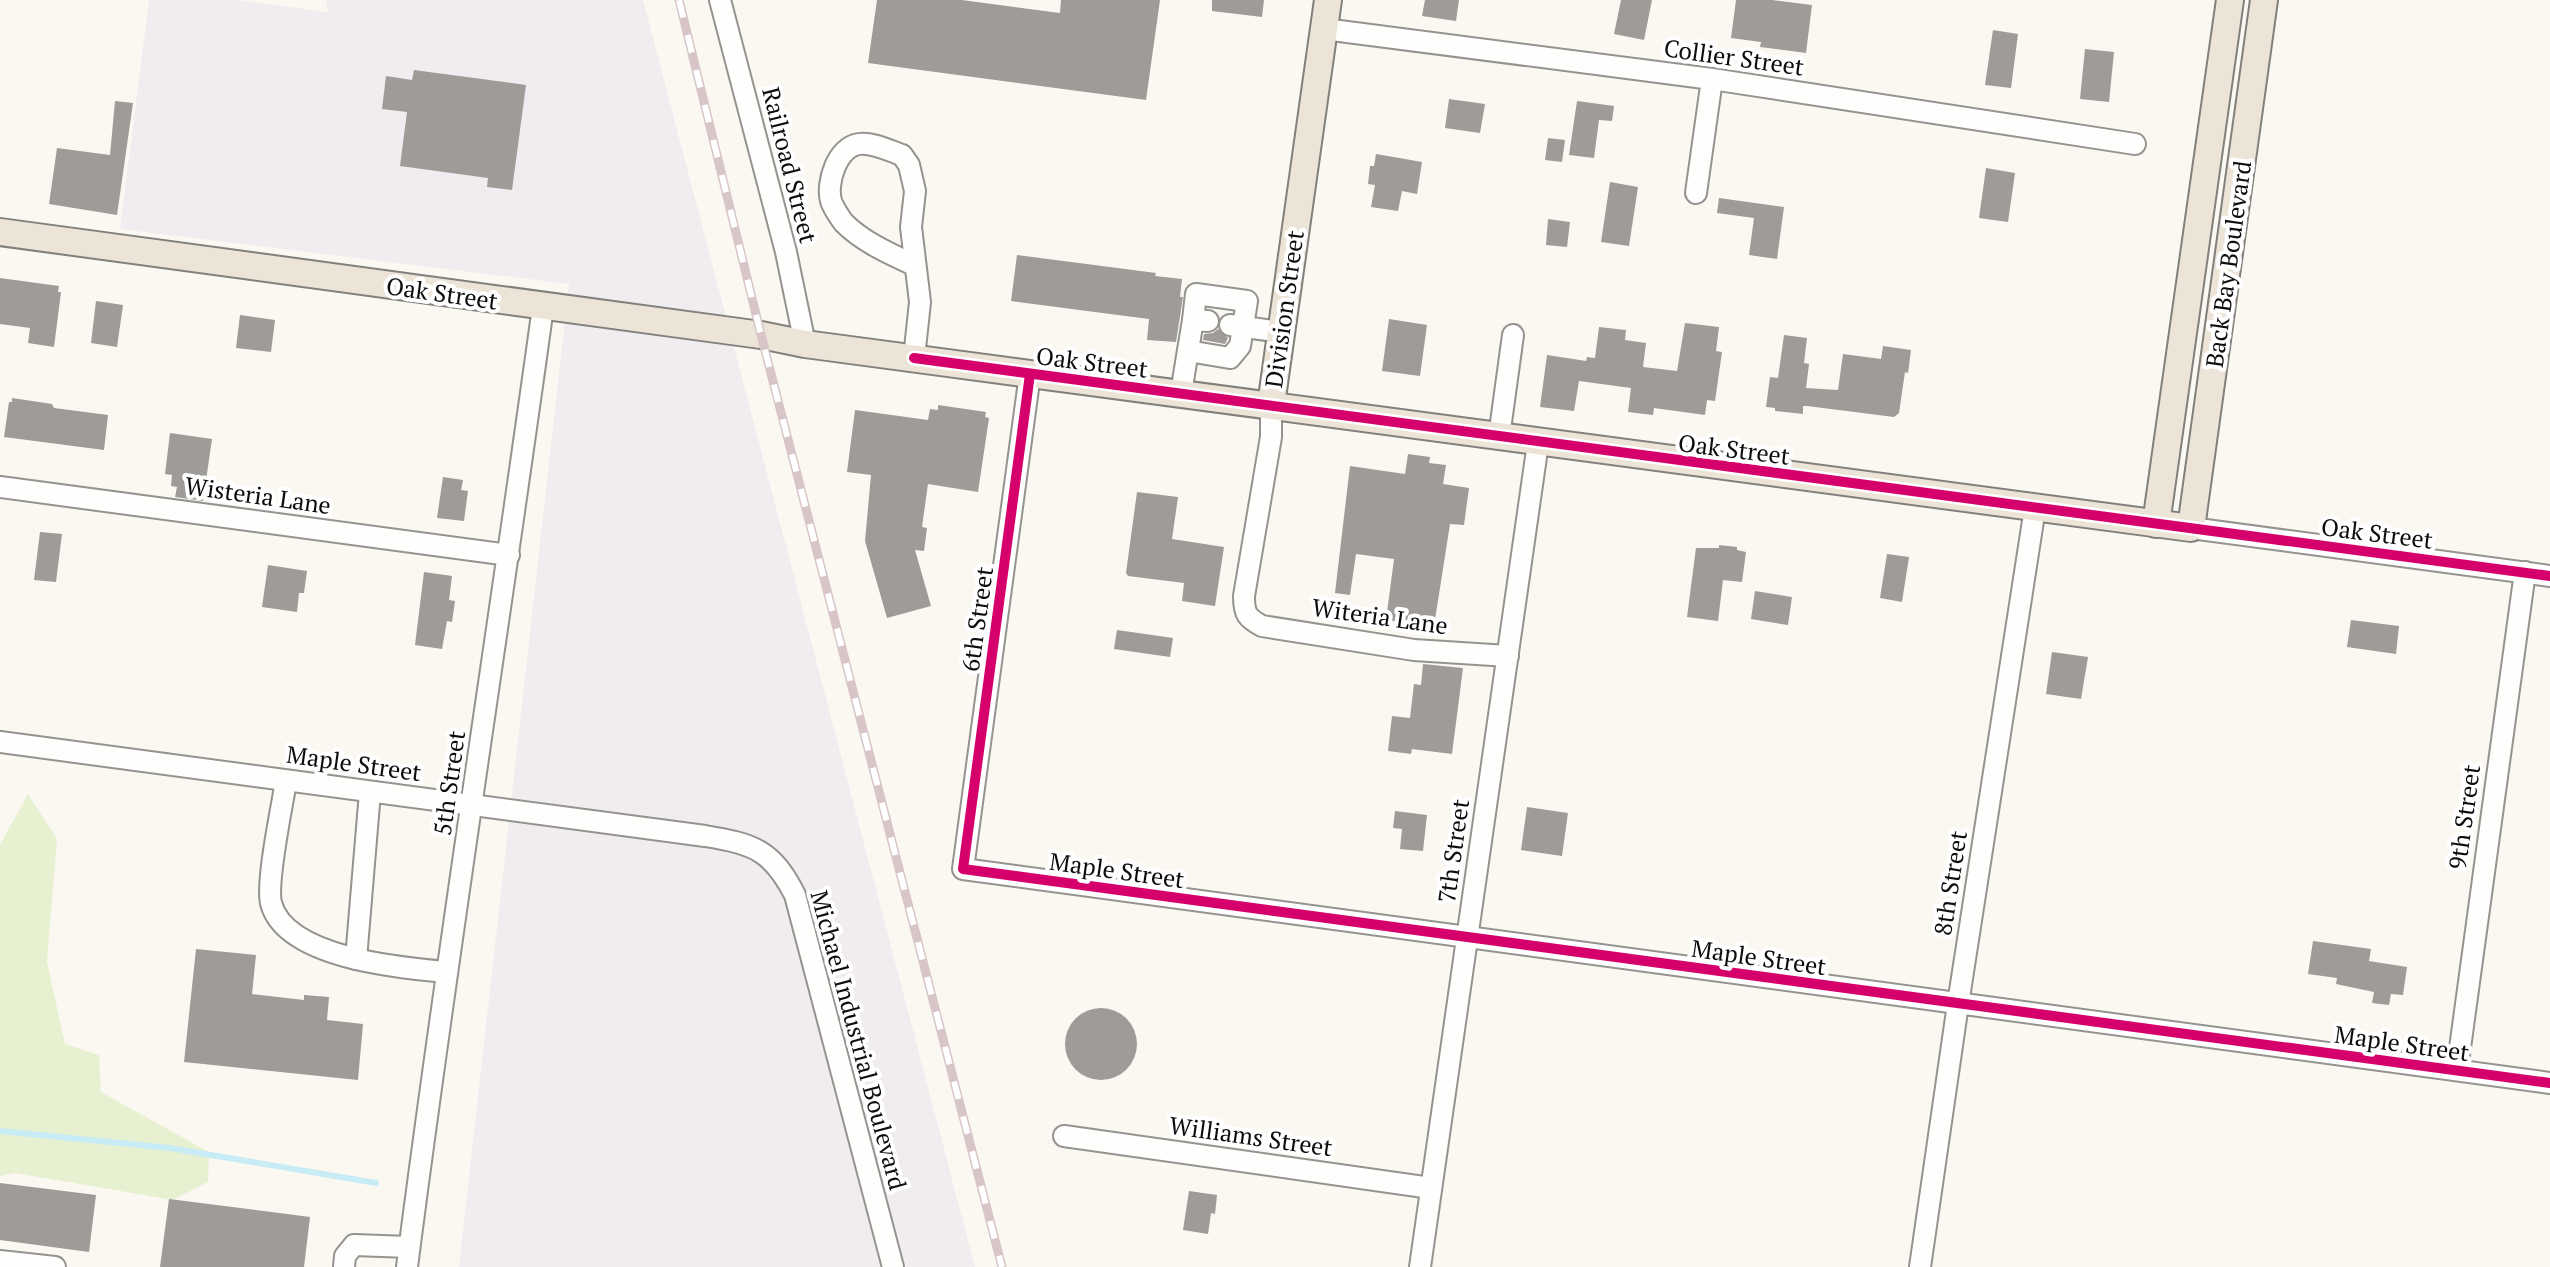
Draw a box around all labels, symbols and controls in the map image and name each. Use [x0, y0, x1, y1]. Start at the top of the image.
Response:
street label: Collier Street [1662, 31, 1806, 83]
street label: Railroad Street [755, 84, 825, 246]
street label: Back Bay Boulevard [2198, 158, 2258, 370]
street label: Division Street [1257, 228, 1311, 390]
street label: Oak Street [384, 269, 500, 317]
street label: Oak Street [1034, 339, 1150, 385]
street label: Oak Street [1676, 426, 1792, 472]
street label: Wisteria Lane [183, 469, 333, 521]
street label: Oak Street [2319, 510, 2435, 556]
street label: 6th Street [954, 564, 1000, 674]
street label: Witeria Lane [1310, 591, 1450, 641]
street label: 5th Street [426, 728, 472, 838]
street label: Maple Street [285, 738, 423, 788]
street label: 9th Street [2441, 762, 2487, 872]
street label: 7th Street [1430, 797, 1476, 905]
street label: 8th Street [1926, 828, 1974, 938]
street label: Maple Street [1048, 845, 1186, 895]
street label: Michael Industrial Boulevard [804, 887, 914, 1193]
street label: Maple Street [1690, 932, 1828, 982]
street label: Maple Street [2333, 1018, 2471, 1068]
street label: Williams Street [1167, 1109, 1335, 1163]

